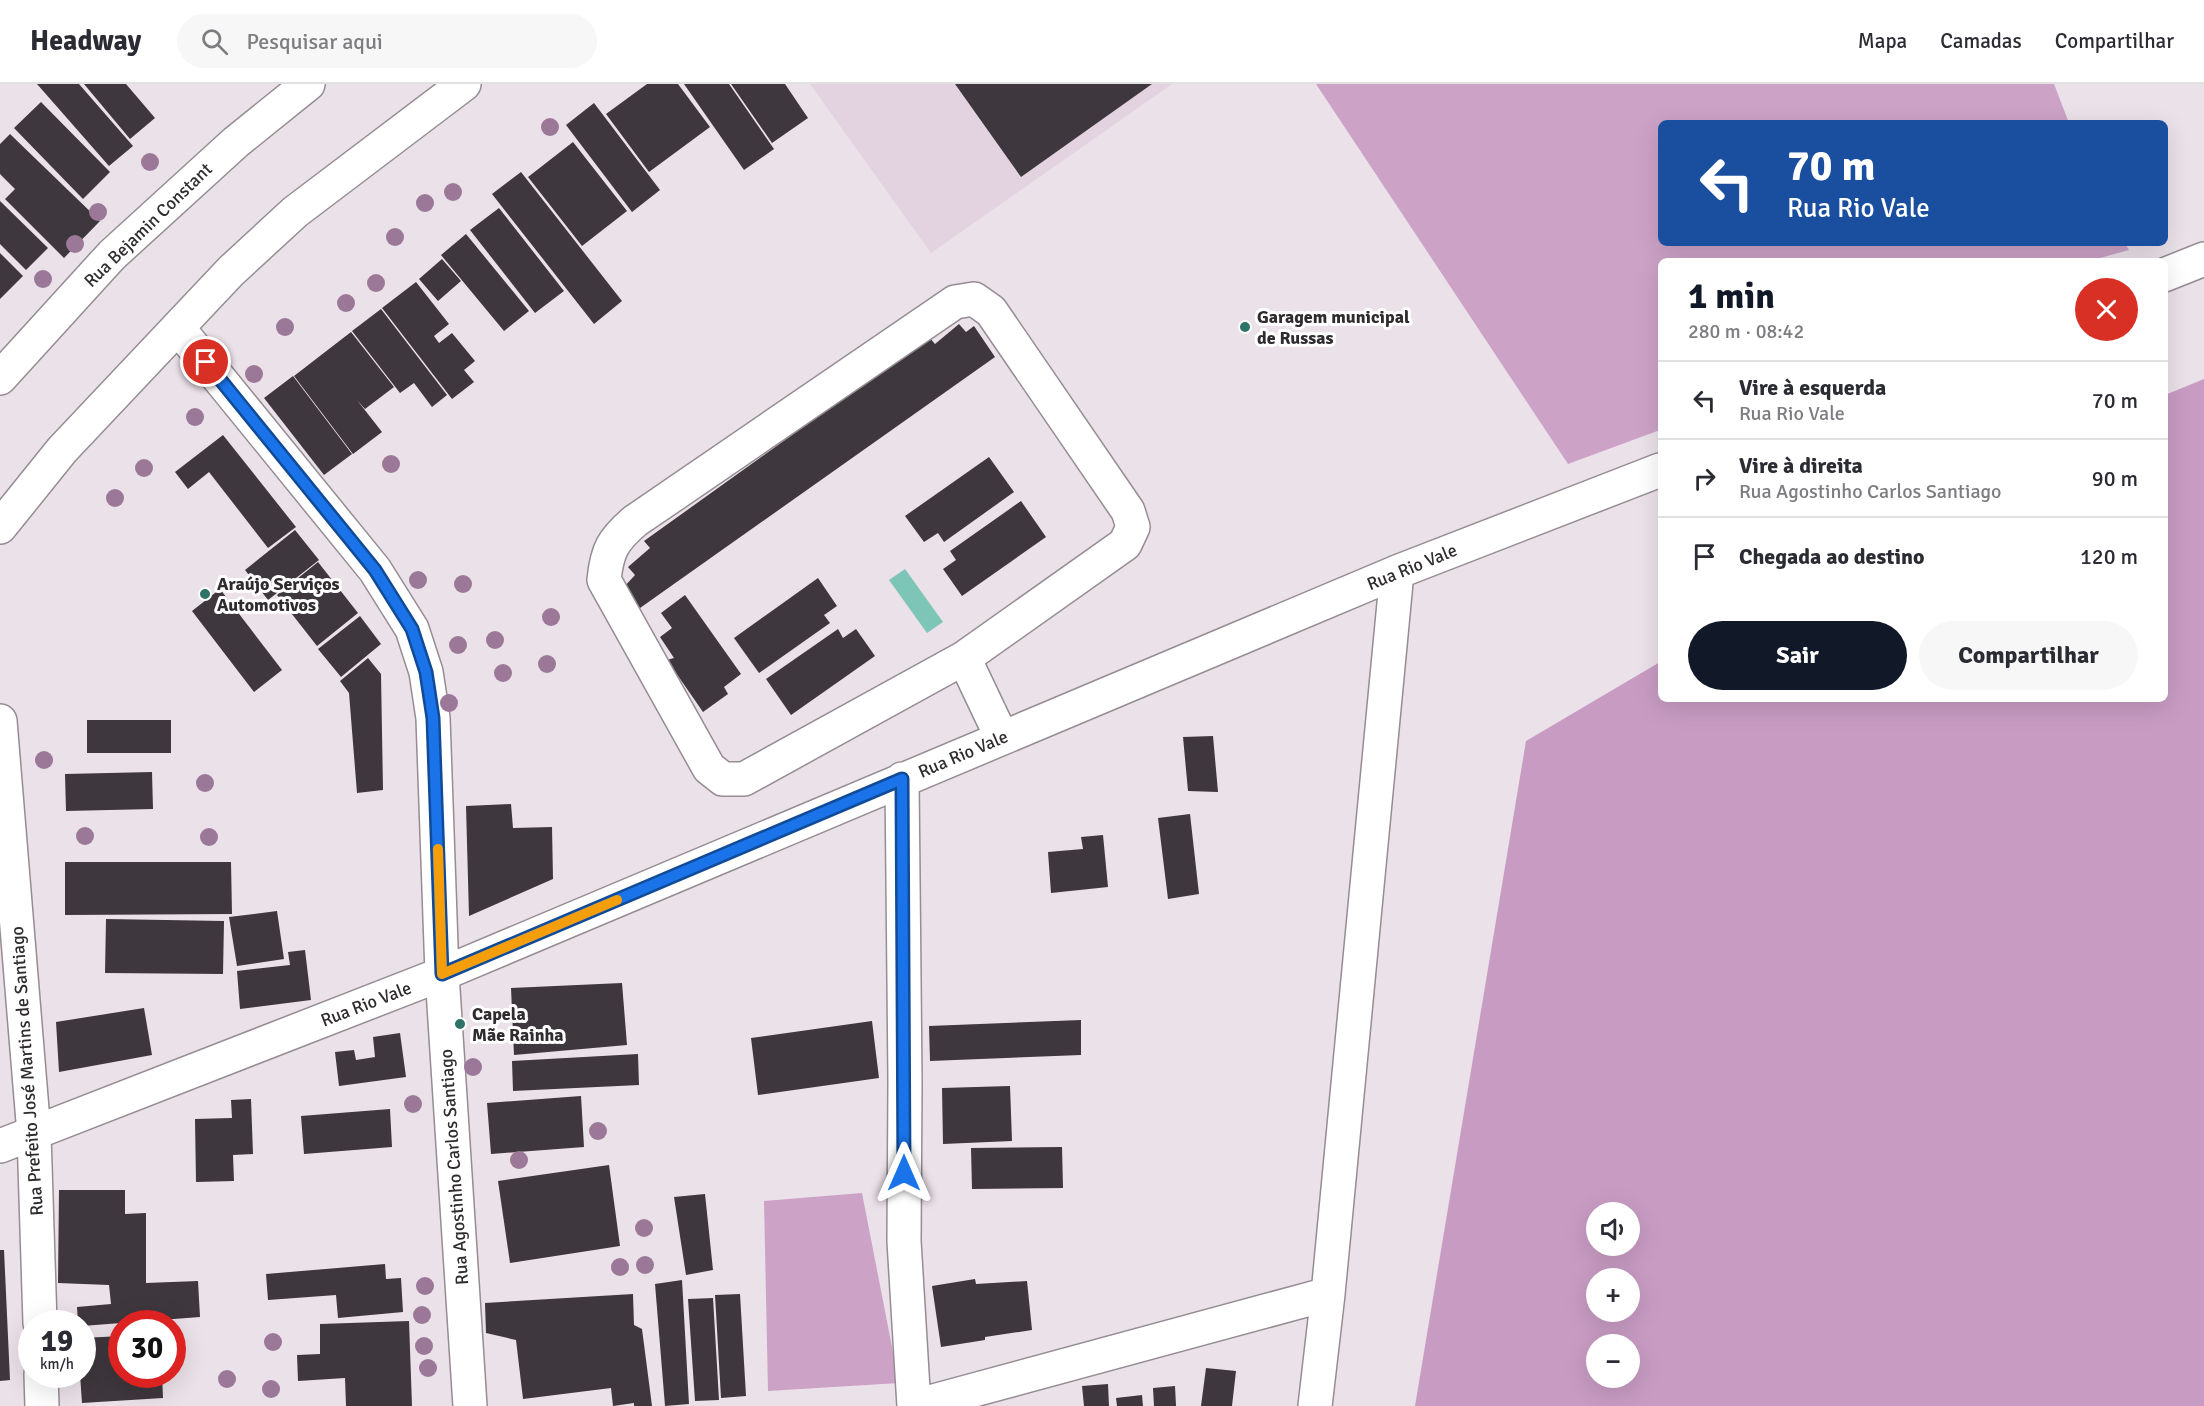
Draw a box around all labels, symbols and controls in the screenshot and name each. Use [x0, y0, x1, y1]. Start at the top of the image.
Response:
search box [177, 14, 597, 68]
text: Headway [30, 24, 141, 58]
icon: search [198, 25, 231, 58]
text: Pesquisar aqui [246, 28, 383, 55]
text: Mapa [1858, 28, 1907, 54]
text: Camadas [1940, 28, 2022, 54]
text: Compartilhar [2055, 28, 2174, 54]
text: 70 m [1787, 141, 1876, 192]
icon: left [1688, 144, 1766, 222]
street label: Rua Bejamin Constant [79, 158, 217, 292]
text: Rua Rio Vale [1787, 192, 1930, 225]
text: 1 min [1688, 274, 1775, 319]
button: close [2075, 278, 2138, 341]
place label: Garagem municipal de Russas [1257, 306, 1410, 349]
text: 280 m · 08:42 [1688, 319, 1804, 344]
marker: Garagem municipal de Russas [1238, 320, 1252, 334]
pin [180, 336, 231, 387]
icon: arrive [189, 345, 222, 378]
text: Vire à esquerda [1739, 374, 1886, 401]
icon: left [1688, 384, 1721, 417]
text: 70 m [2092, 387, 2138, 414]
text: Rua Rio Vale [1739, 401, 1845, 426]
text: Vire à direita [1739, 452, 1863, 479]
icon: right [1688, 462, 1721, 495]
text: 90 m [2092, 465, 2138, 492]
text: Rua Agostinho Carlos Santiago [1739, 479, 2001, 504]
street label: Rua Rio Vale [1364, 539, 1460, 595]
icon: arrive [1688, 540, 1721, 573]
text: Chegada ao destino [1739, 543, 1925, 570]
text: 120 m [2080, 543, 2138, 570]
place label: Araújo Serviços Automotivos [217, 573, 340, 616]
marker: Araújo Serviços Automotivos [198, 587, 212, 601]
button: Sair [1688, 621, 1907, 690]
button: Compartilhar [1919, 621, 2138, 690]
street label: Rua Rio Vale [915, 725, 1011, 783]
street label: Rua Prefeito José Martins de Santiago [6, 925, 48, 1217]
street label: Rua Rio Vale [318, 977, 414, 1031]
place label: Capela Mãe Rainha [472, 1003, 564, 1046]
marker: Capela Mãe Rainha [453, 1017, 467, 1031]
street label: Rua Agostinho Carlos Santiago [435, 1048, 473, 1286]
position arrow [872, 1141, 936, 1205]
map controls [1586, 1202, 1640, 1388]
button: sound [1586, 1202, 1640, 1256]
button: + [1586, 1268, 1640, 1322]
speed limit sign: 30 [108, 1310, 186, 1388]
text: 19 [41, 1323, 73, 1360]
button: − [1586, 1334, 1640, 1388]
text: km/h [40, 1355, 74, 1373]

